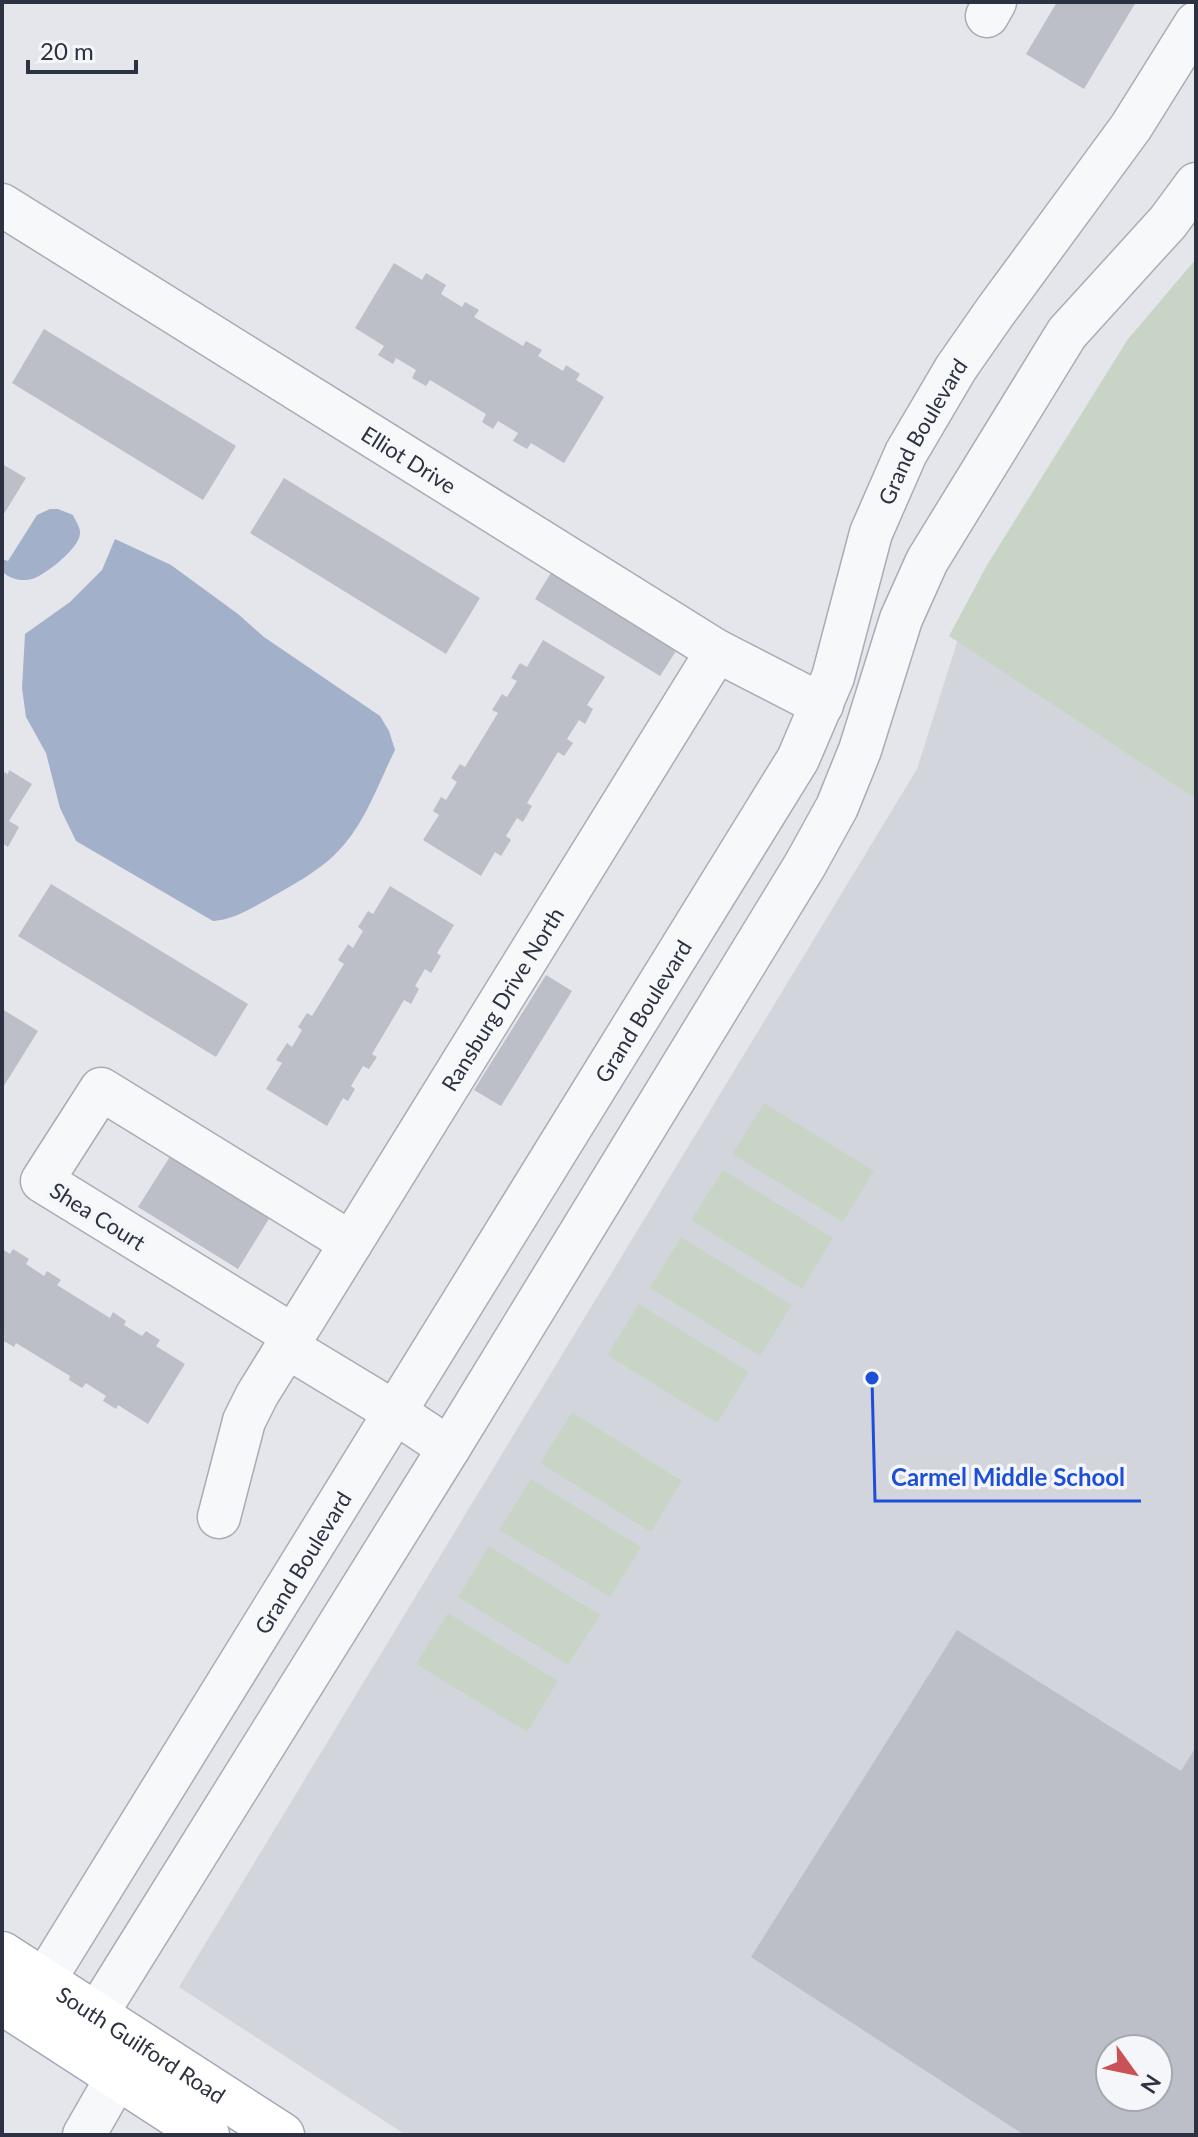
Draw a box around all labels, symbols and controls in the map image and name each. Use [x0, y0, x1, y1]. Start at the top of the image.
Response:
scale bar [28, 24, 136, 74]
text: 20 m [40, 36, 94, 65]
street label: Grand Boulevard [872, 353, 972, 508]
street label: Elliot Drive [357, 419, 462, 499]
street label: Ransburg Drive North [435, 902, 569, 1096]
street label: Grand Boulevard [588, 935, 697, 1087]
street label: Shea Court [45, 1176, 151, 1256]
callout: Carmel Middle School [875, 1453, 1141, 1501]
text: Carmel Middle School [891, 1462, 1125, 1491]
street label: Grand Boulevard [248, 1486, 356, 1639]
street label: South Guilford Road [52, 1980, 231, 2108]
north arrow [1094, 2033, 1174, 2113]
text: N [1135, 2070, 1167, 2099]

